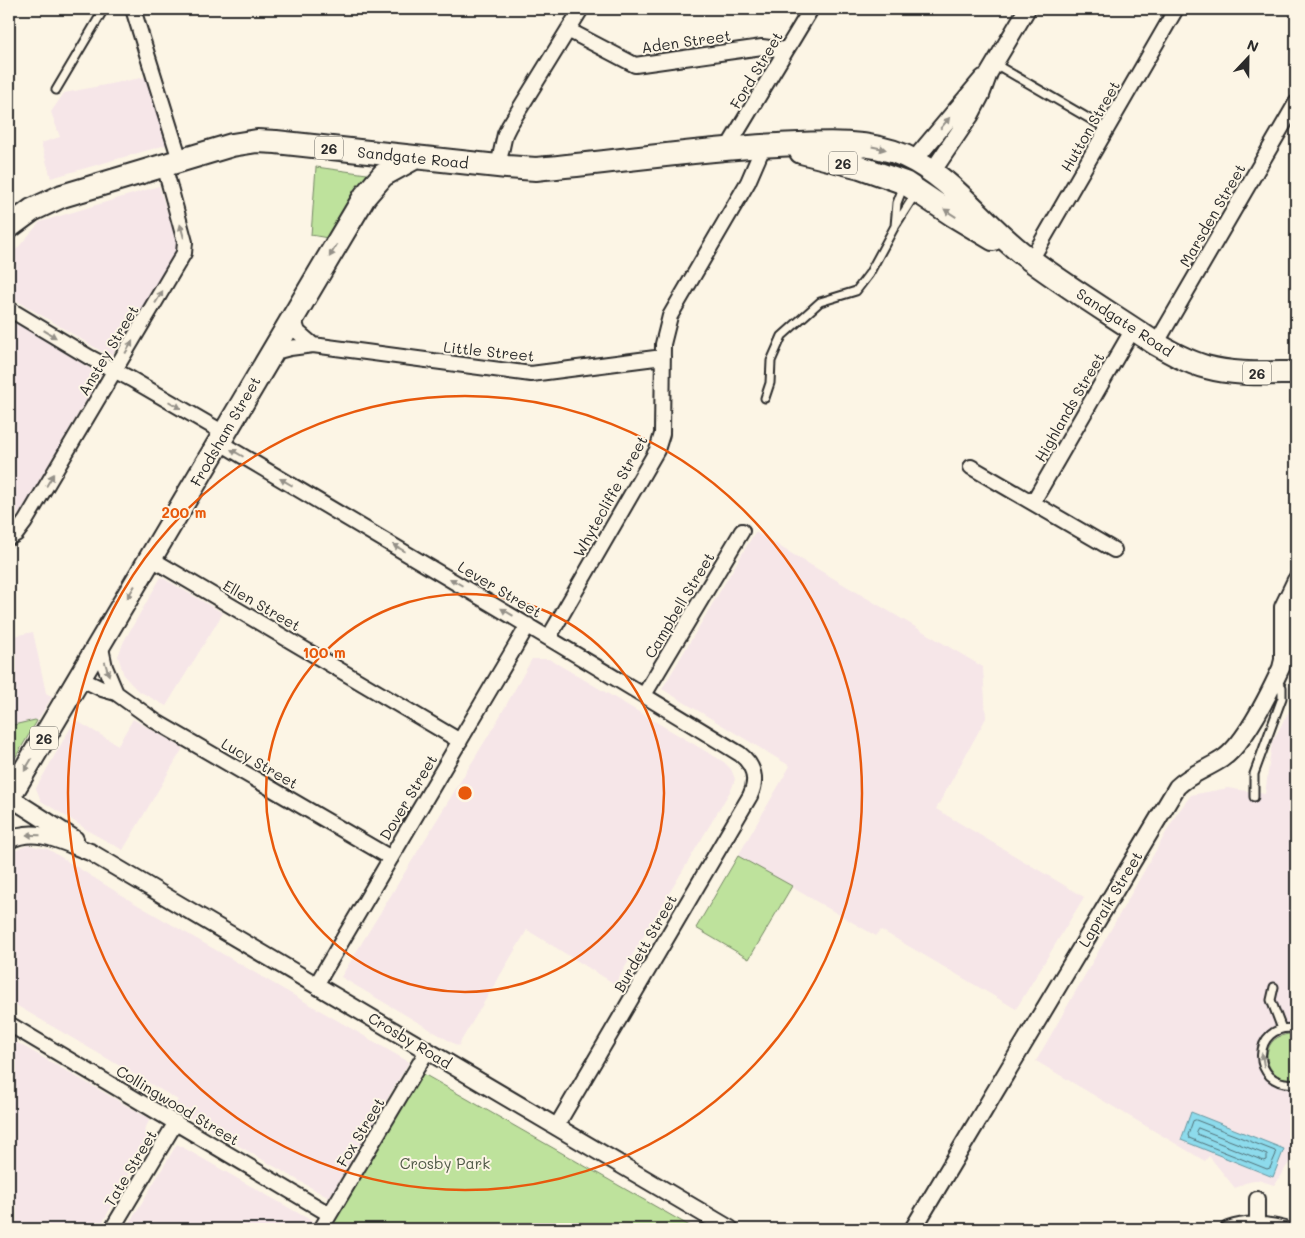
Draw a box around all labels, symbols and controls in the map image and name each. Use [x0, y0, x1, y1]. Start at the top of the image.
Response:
street label: Aden Street [640, 25, 732, 57]
street label: Ford Street [725, 28, 787, 112]
north arrow [1222, 32, 1272, 82]
text: N [1245, 35, 1262, 56]
street label: Hutton Street [1056, 77, 1124, 175]
one-way arrow [939, 117, 950, 130]
road number: 26 [315, 136, 343, 160]
street label: Sandgate Road [356, 141, 470, 173]
one-way arrow [872, 144, 887, 152]
road number: 26 [829, 152, 857, 174]
street label: Marsden Street [1174, 160, 1250, 270]
one-way arrow [943, 208, 957, 217]
one-way arrow [178, 223, 186, 238]
one-way arrow [328, 244, 337, 257]
street label: Sandgate Road [1073, 283, 1177, 361]
one-way arrow [154, 290, 163, 303]
street label: Anstey Street [73, 301, 143, 399]
one-way arrow [44, 329, 57, 339]
street label: Little Street [443, 336, 535, 366]
one-way arrow [125, 340, 134, 353]
street label: Highlands Street [1030, 349, 1108, 465]
road number: 26 [1243, 362, 1271, 384]
street label: Frodsham Street [185, 372, 265, 490]
one-way arrow [169, 400, 182, 409]
street label: Whytecliffe Street [568, 432, 652, 560]
one-way arrow [230, 449, 244, 458]
one-way arrow [46, 474, 55, 487]
one-way arrow [278, 478, 293, 486]
text: 200 m [162, 502, 207, 522]
one-way arrow [393, 544, 406, 553]
street label: Campbell Street [639, 548, 719, 662]
street label: Lever Street [454, 556, 546, 622]
street label: Ellen Street [220, 575, 304, 635]
one-way arrow [450, 577, 463, 586]
one-way arrow [126, 585, 135, 598]
one-way arrow [500, 607, 513, 616]
text: 100 m [302, 642, 346, 662]
one-way arrow [103, 661, 111, 676]
road number: 26 [30, 726, 58, 750]
street label: Lucy Street [218, 733, 302, 793]
street label: Dover Street [375, 750, 441, 844]
one-way arrow [23, 759, 32, 772]
centre of rings [456, 784, 474, 802]
one-way arrow [24, 830, 40, 838]
street label: Lapraik Street [1073, 847, 1147, 951]
street label: Burdett Street [609, 891, 681, 995]
street label: Crosby Road [365, 1007, 455, 1073]
one-way arrow [1259, 1051, 1267, 1067]
street label: Collingwood Street [113, 1060, 243, 1150]
street label: Fox Street [331, 1094, 389, 1170]
street label: Tate Street [99, 1126, 161, 1210]
park label: Crosby Park [400, 1153, 490, 1173]

